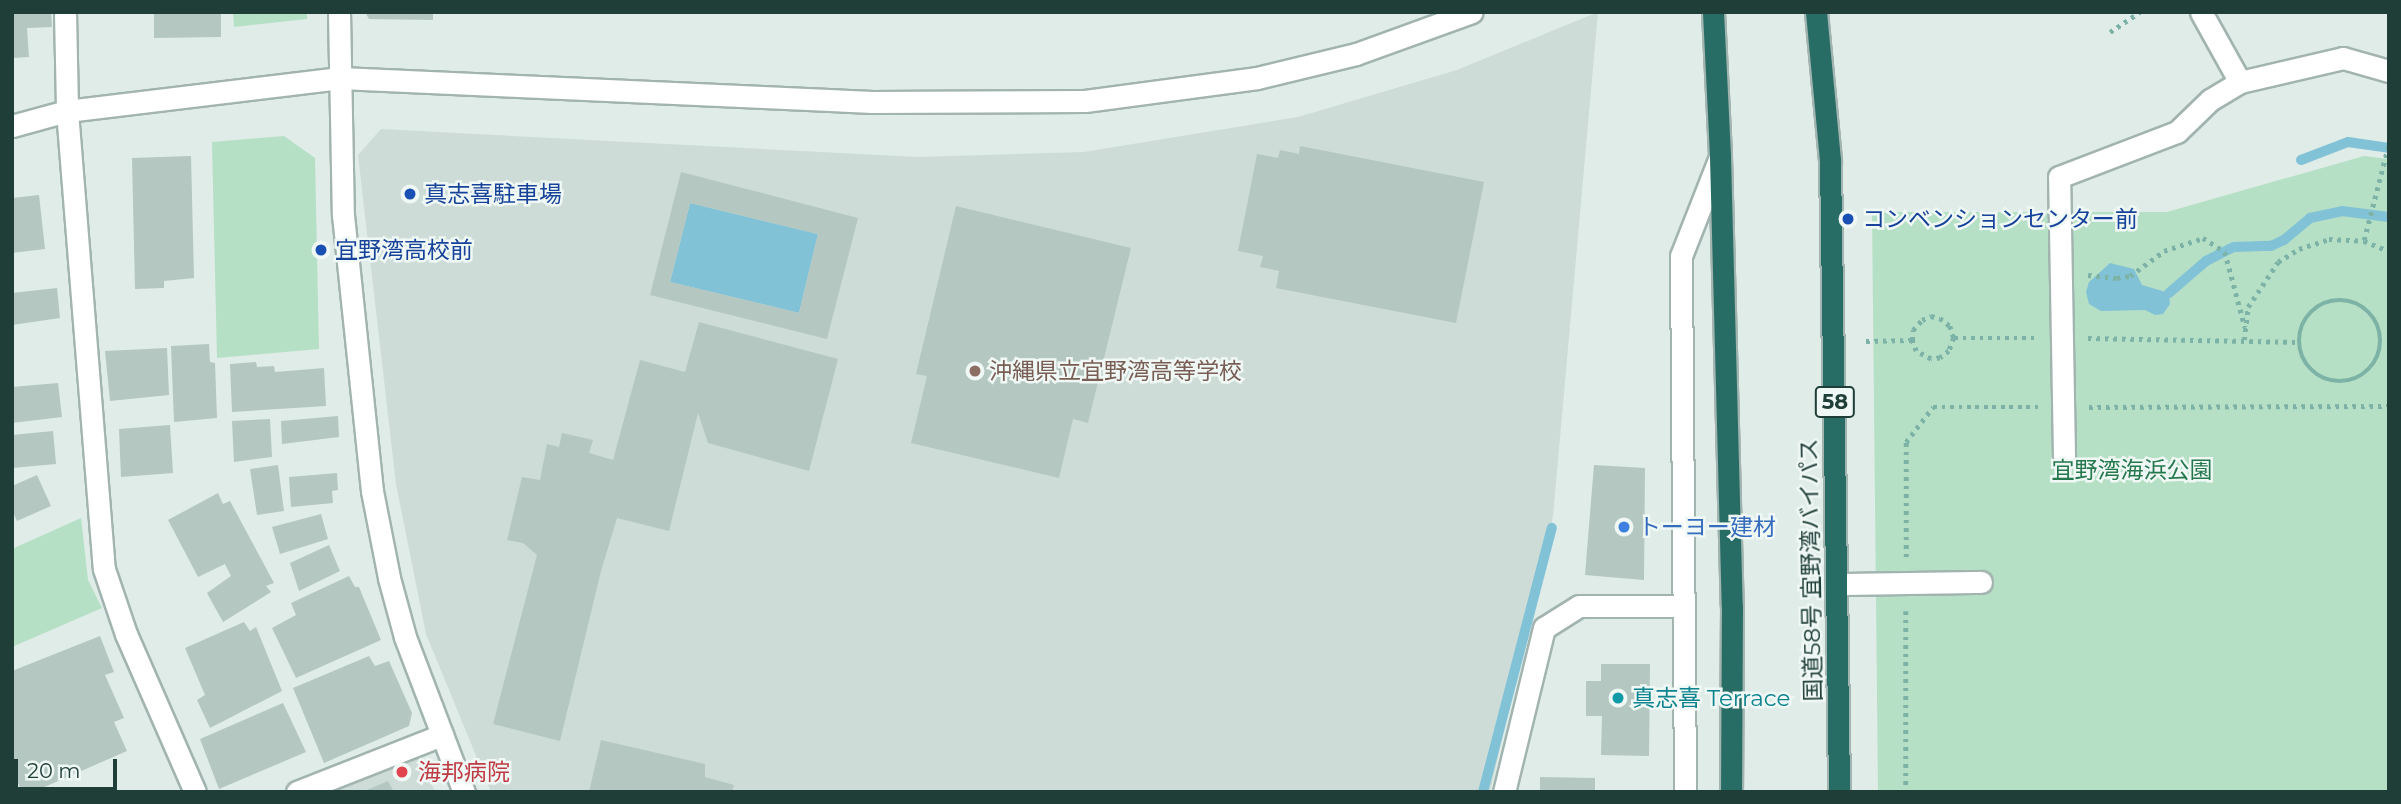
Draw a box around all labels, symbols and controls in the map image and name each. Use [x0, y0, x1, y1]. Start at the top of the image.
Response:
place label: 真志喜駐車場 [424, 180, 562, 208]
marker: 真志喜駐車場 [402, 186, 418, 202]
place label: コンベンションセンター前 [1862, 205, 2138, 233]
marker: コンベンションセンター前 [1840, 211, 1856, 227]
place label: 宜野湾高校前 [335, 236, 473, 264]
marker: 宜野湾高校前 [313, 242, 329, 258]
place label: 沖縄県立宜野湾高等学校 [989, 357, 1242, 385]
marker: 沖縄県立宜野湾高等学校 [967, 363, 983, 379]
road number: 58 [1814, 384, 1856, 420]
street label: 国道58号 宜野湾バイパス [1795, 438, 1827, 702]
park label: 宜野湾海浜公園 [2052, 456, 2212, 484]
place label: トーヨー建材 [1638, 513, 1776, 541]
marker: トーヨー建材 [1616, 519, 1632, 535]
place label: 真志喜 Terrace [1632, 684, 1790, 712]
marker: 真志喜 Terrace [1610, 690, 1626, 706]
scale bar [18, 744, 121, 788]
text: 20 m [27, 758, 81, 783]
place label: 海邦病院 [418, 758, 510, 786]
marker: 海邦病院 [392, 762, 412, 782]

